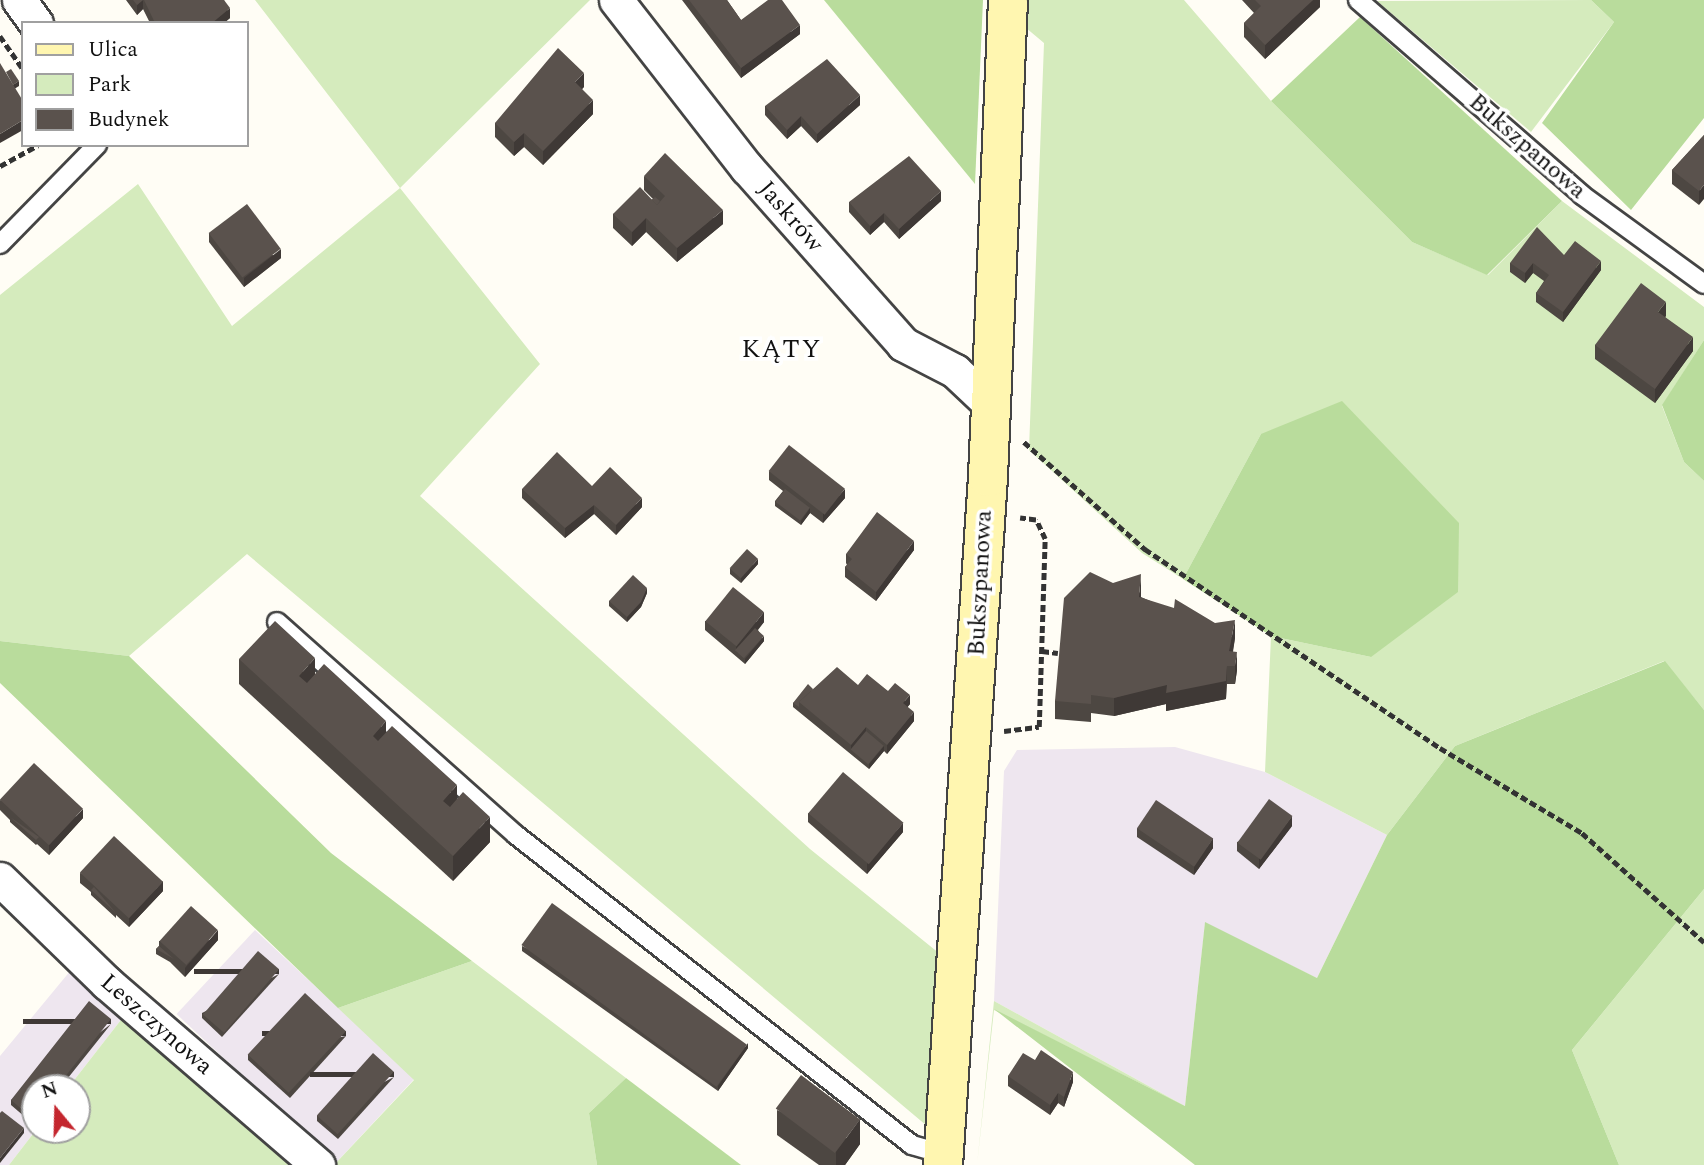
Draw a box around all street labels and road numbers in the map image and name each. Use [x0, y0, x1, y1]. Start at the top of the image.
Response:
street label: Bukszpanowa [1462, 88, 1592, 206]
street label: Jaskrów [751, 176, 829, 258]
street label: Bukszpanowa [963, 509, 999, 657]
street label: Leszczynowa [94, 968, 218, 1082]

